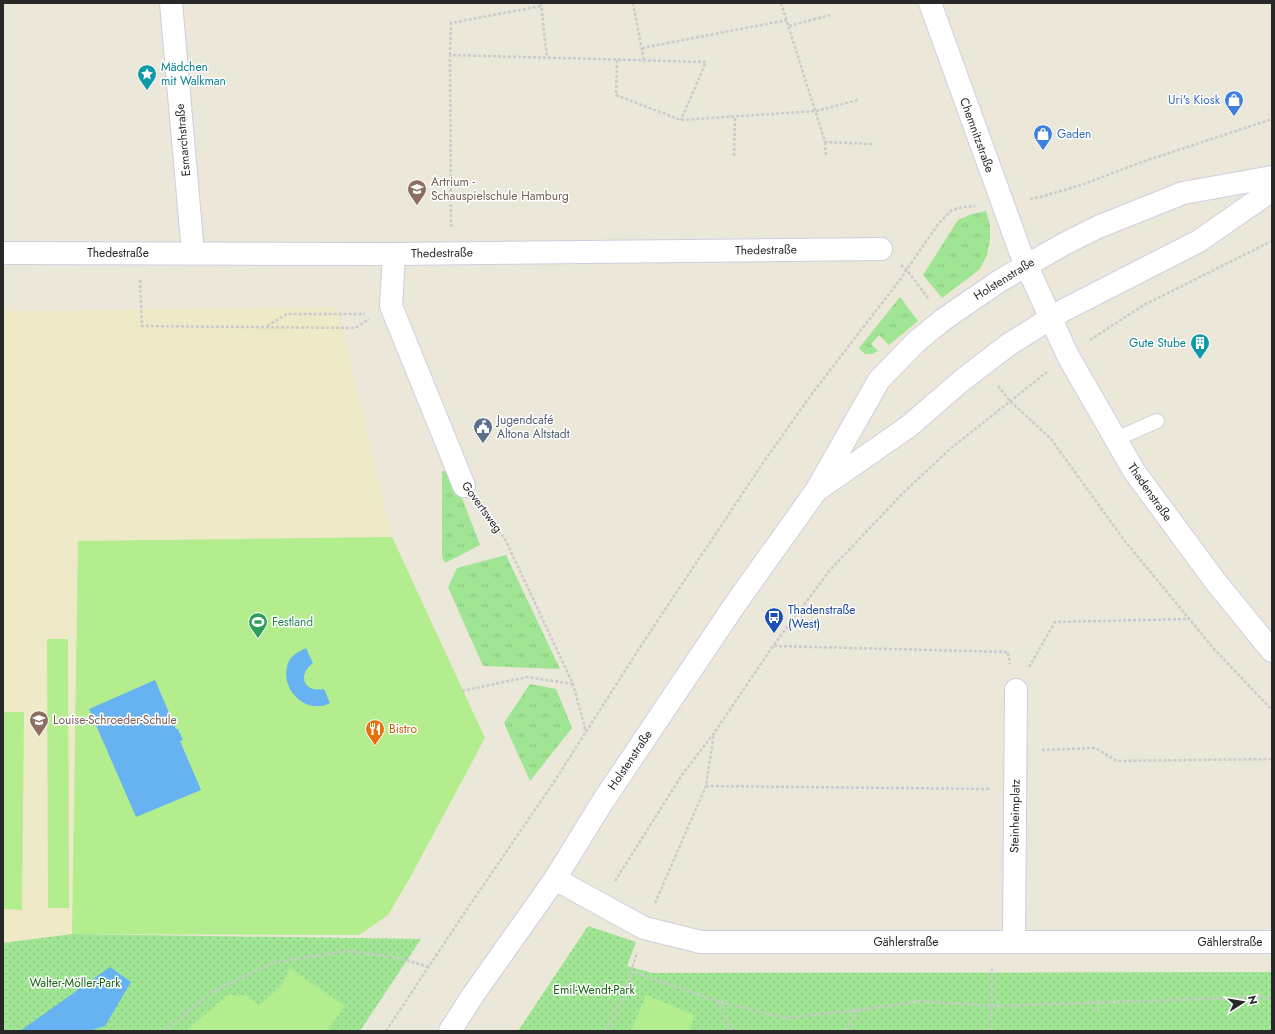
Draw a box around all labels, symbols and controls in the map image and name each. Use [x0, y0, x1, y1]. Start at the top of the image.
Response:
place label: Mädchen mit Walkman [161, 58, 226, 90]
place icon: Mädchen mit Walkman [136, 63, 158, 91]
shop icon: Uri's Kiosk [1223, 89, 1245, 117]
place label: Uri's Kiosk [1168, 91, 1221, 109]
street label: Chemnitzstraße [955, 95, 999, 175]
street label: Esmarchstraße [171, 103, 195, 177]
shop icon: Gaden [1032, 123, 1054, 151]
place label: Gaden [1057, 125, 1091, 143]
place label: Artrium - Schauspielschule Hamburg [431, 173, 569, 205]
school or university icon: Artrium - Schauspielschule Hamburg [406, 178, 428, 206]
street label: Thedestraße [735, 240, 797, 260]
street label: Thedestraße [411, 243, 473, 263]
street label: Thedestraße [87, 244, 149, 262]
street label: Holstenstraße [970, 253, 1038, 305]
building icon: Gute Stube [1189, 332, 1211, 360]
place label: Gute Stube [1129, 334, 1186, 352]
place label: Jugendcafé Altona Altstadt [495, 411, 570, 443]
public building icon: Jugendcafé Altona Altstadt [472, 416, 494, 444]
street label: Thadenstraße [1123, 459, 1177, 525]
street label: Govertsweg [457, 478, 507, 536]
place label: Thadenstraße (West) [788, 601, 856, 633]
bus stop icon: Thadenstraße (West) [763, 606, 785, 634]
sports icon: Festland [247, 611, 269, 639]
place label: Festland [272, 613, 313, 631]
school or university icon: Louise-Schroeder-Schule [28, 709, 50, 737]
place label: Louise-Schroeder-Schule [53, 711, 177, 729]
restaurant icon: Bistro [364, 718, 386, 746]
place label: Bistro [389, 720, 417, 738]
street label: Holstenstraße [603, 727, 657, 793]
street label: Steinheimplatz [1005, 778, 1025, 853]
street label: Gählerstraße [873, 933, 939, 951]
street label: Gählerstraße [1197, 933, 1263, 951]
park label: Walter-Möller-Park [30, 974, 121, 992]
park label: Emil-Wendt-Park [553, 981, 635, 999]
north arrow [1223, 982, 1263, 1022]
text: N [1244, 994, 1262, 1006]

